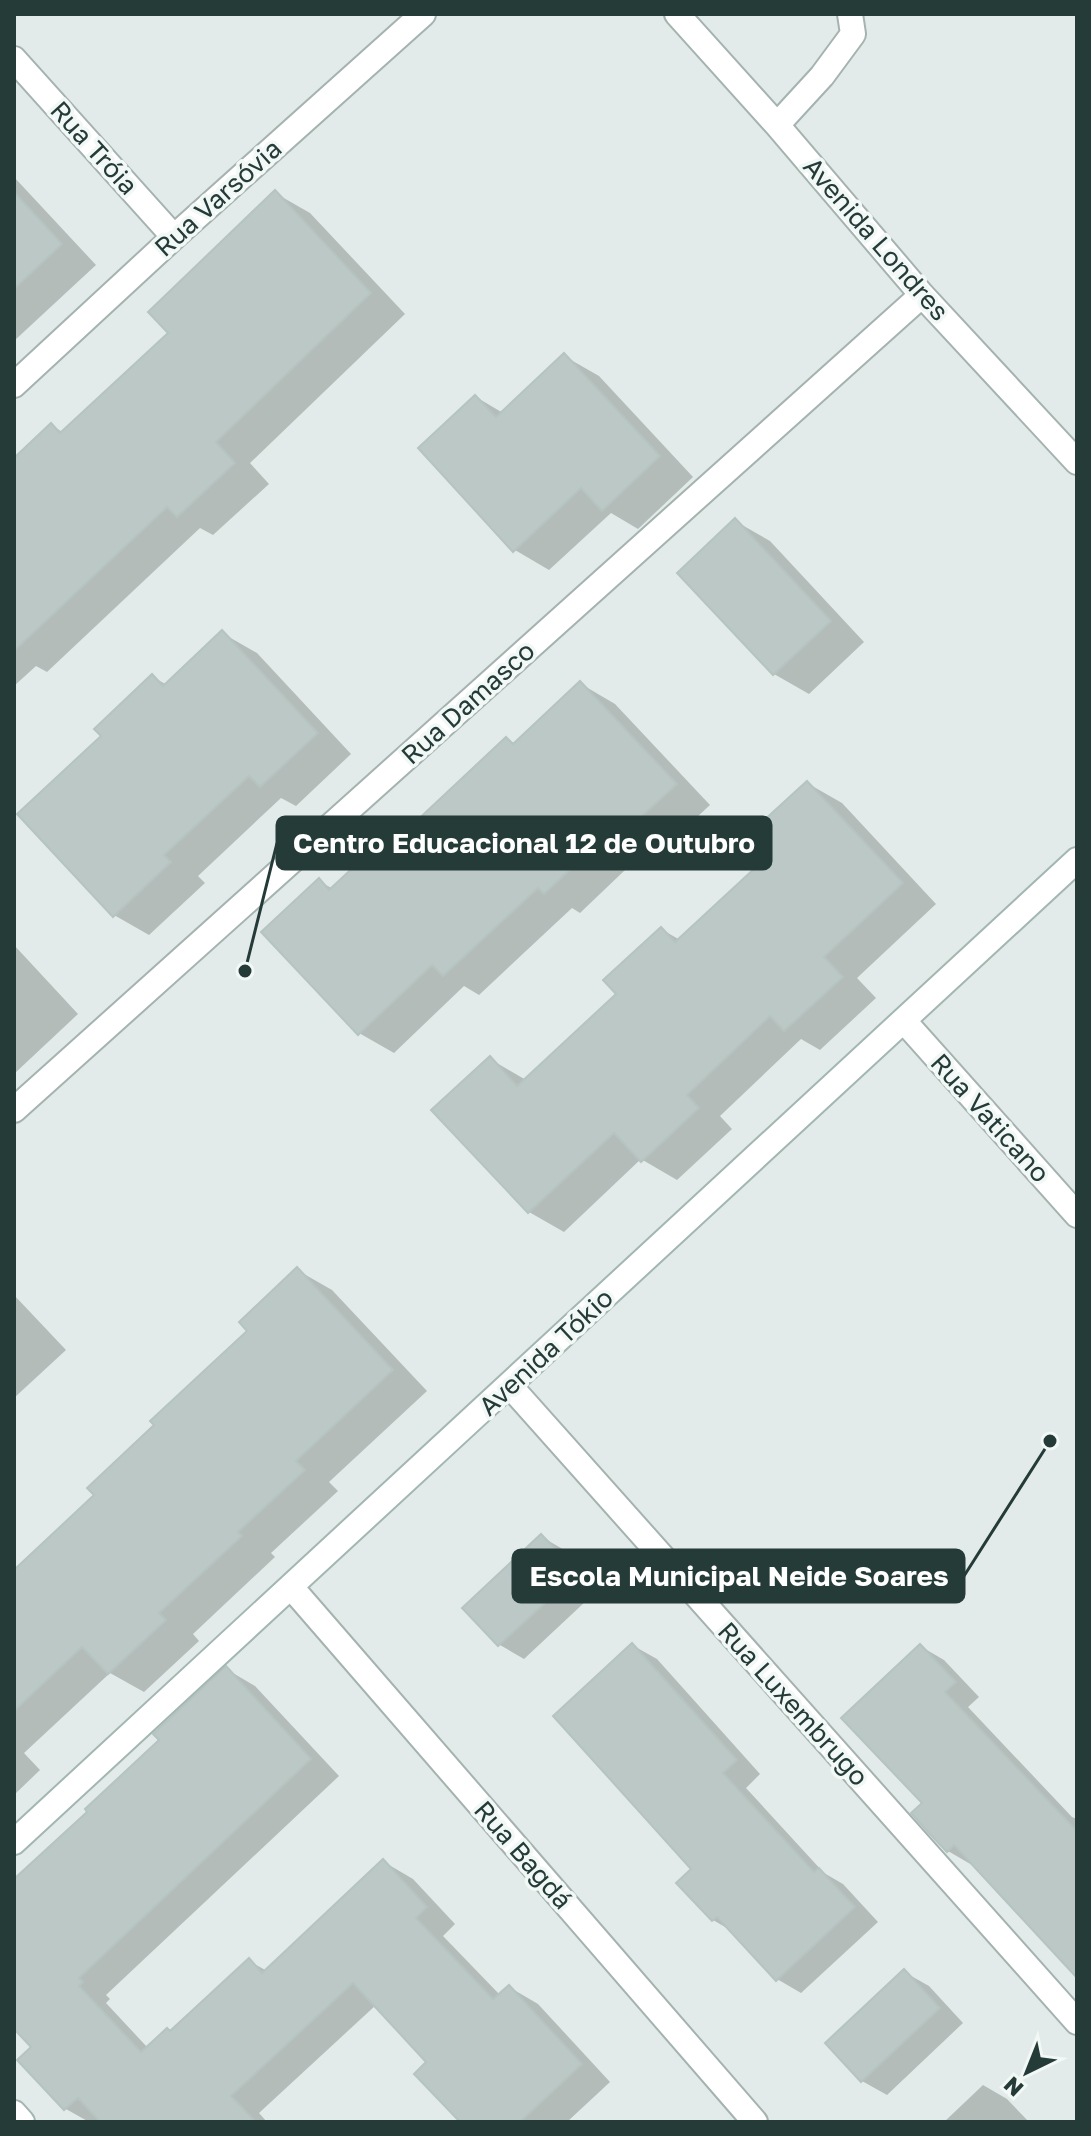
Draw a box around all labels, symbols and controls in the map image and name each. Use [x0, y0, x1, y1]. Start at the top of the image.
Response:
street label: Rua Tróia [44, 95, 144, 201]
street label: Rua Varsóvia [148, 133, 287, 263]
street label: Avenida Londres [797, 151, 956, 327]
street label: Rua Damasco [395, 635, 541, 770]
callout: Centro Educacional 12 de Outubro [277, 817, 771, 869]
text: Centro Educacional 12 de Outubro [293, 826, 755, 859]
street label: Rua Vaticano [925, 1047, 1056, 1188]
street label: Avenida Tókio [472, 1282, 619, 1422]
callout: Escola Municipal Neide Soares [513, 1550, 964, 1602]
text: Escola Municipal Neide Soares [529, 1559, 949, 1592]
street label: Rua Luxembrugo [712, 1615, 875, 1792]
street label: Rua Bagdá [468, 1794, 579, 1915]
north arrow [987, 2032, 1067, 2112]
text: N [998, 2071, 1028, 2103]

